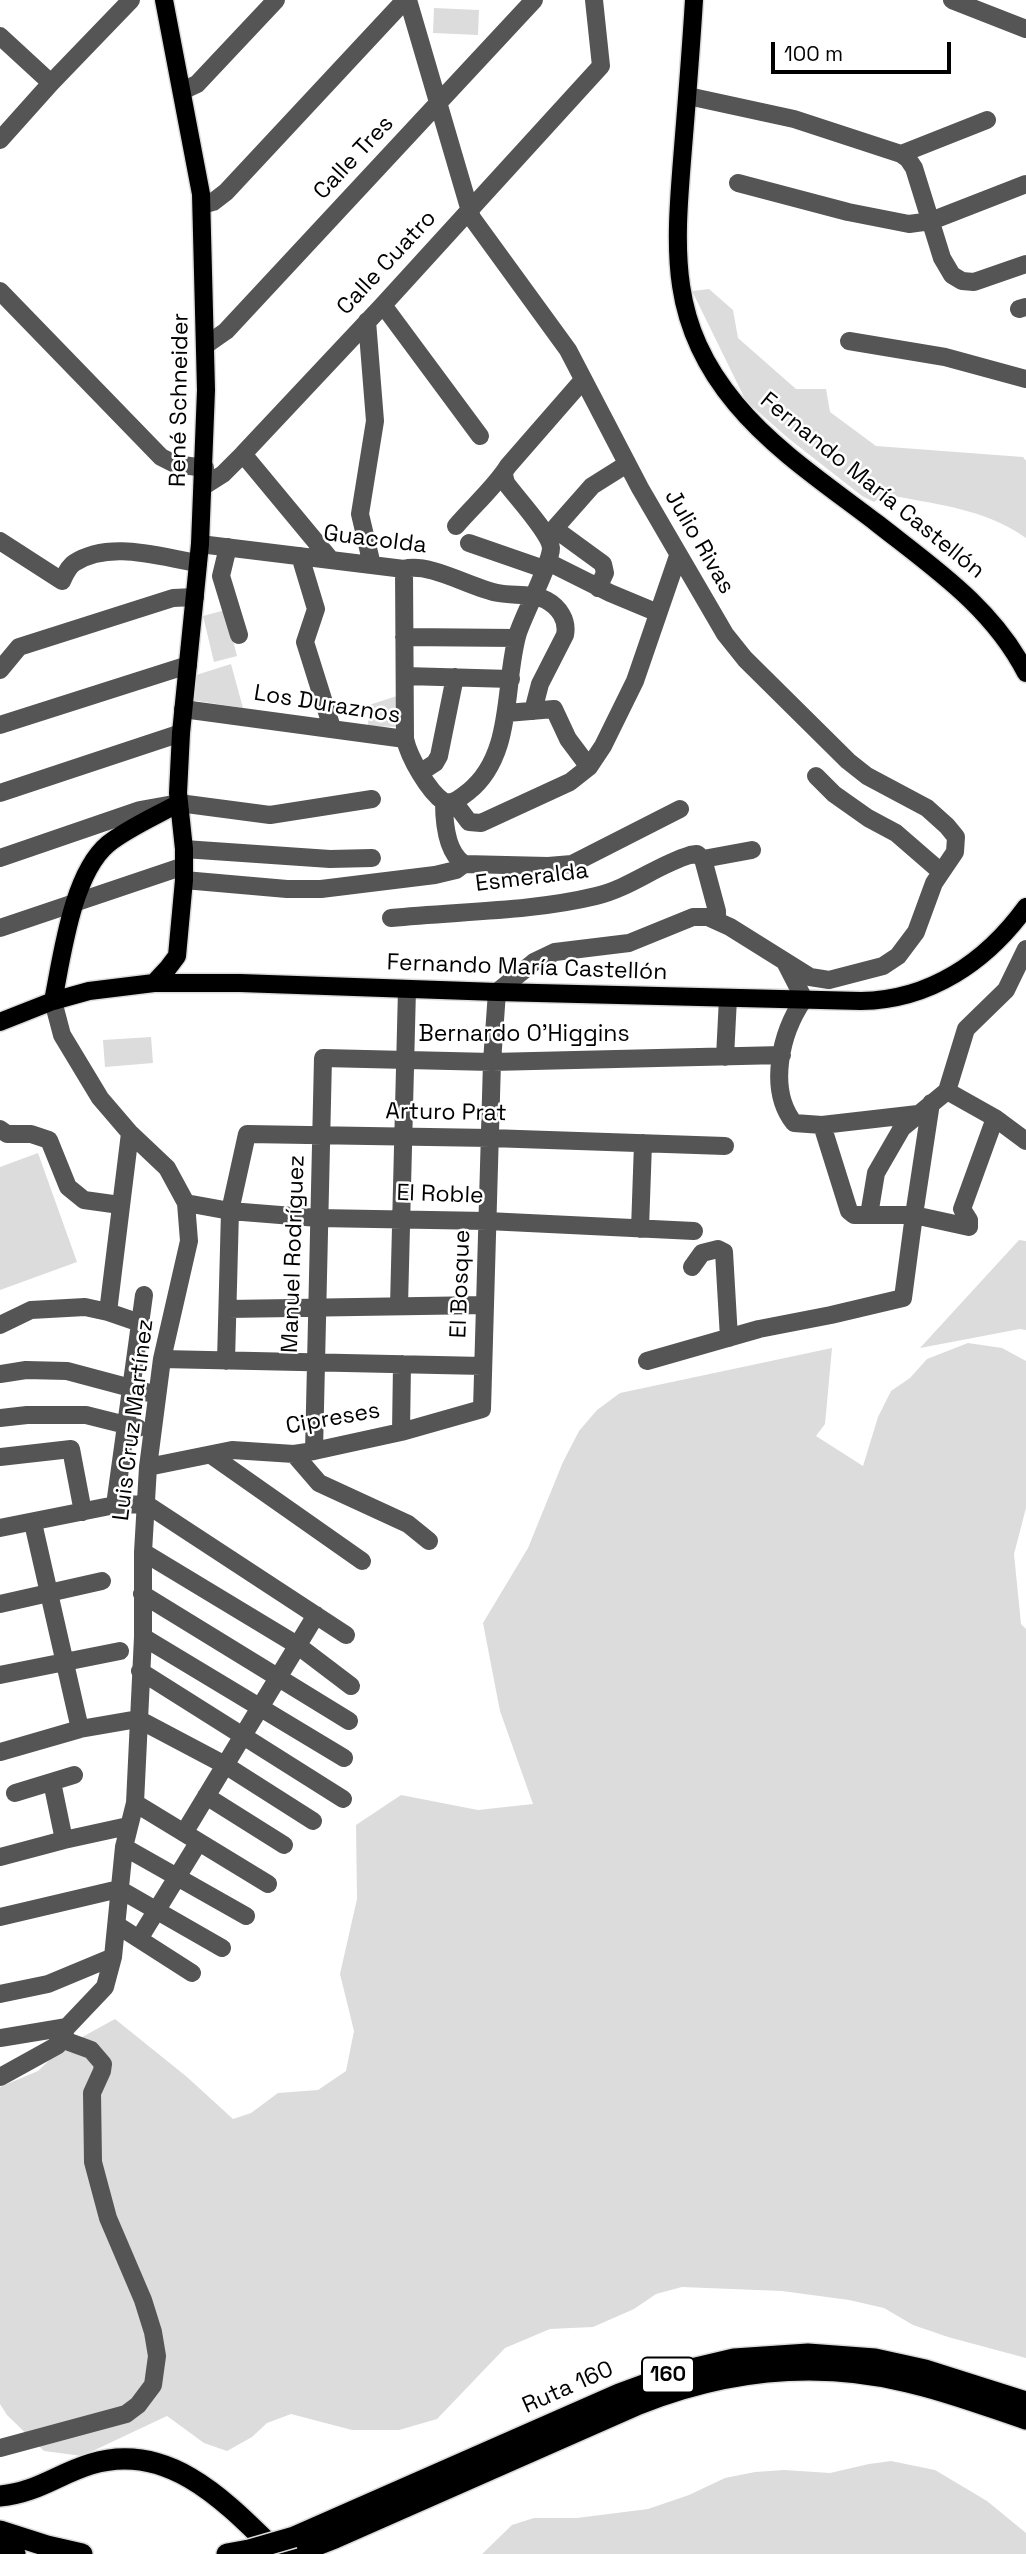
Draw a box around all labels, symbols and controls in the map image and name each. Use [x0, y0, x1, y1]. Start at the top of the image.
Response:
scale bar [774, 28, 954, 72]
text: 100 m [784, 40, 843, 67]
street label: Calle Tres [308, 110, 400, 206]
street label: Calle Cuatro [331, 205, 443, 321]
street label: René Schneider [165, 313, 195, 487]
street label: Fernando María Castellón [754, 387, 990, 585]
street label: Julio Rivas [658, 485, 740, 599]
street label: Guacolda [322, 520, 428, 560]
street label: Los Duraznos [252, 680, 402, 730]
street label: Esmeralda [474, 857, 590, 899]
street label: Fernando María Castellón [386, 949, 668, 987]
street label: Bernardo O'Higgins [418, 1021, 630, 1049]
street label: Arturo Prat [385, 1098, 507, 1128]
street label: Manuel Rodríguez [277, 1155, 311, 1353]
street label: El Roble [396, 1180, 484, 1210]
street label: El Bosque [445, 1229, 477, 1339]
street label: Luis Cruz Martínez [108, 1318, 160, 1522]
street label: Cipreses [284, 1397, 382, 1441]
street label: Ruta 160 [518, 2356, 618, 2420]
road number: 160 [642, 2358, 694, 2392]

